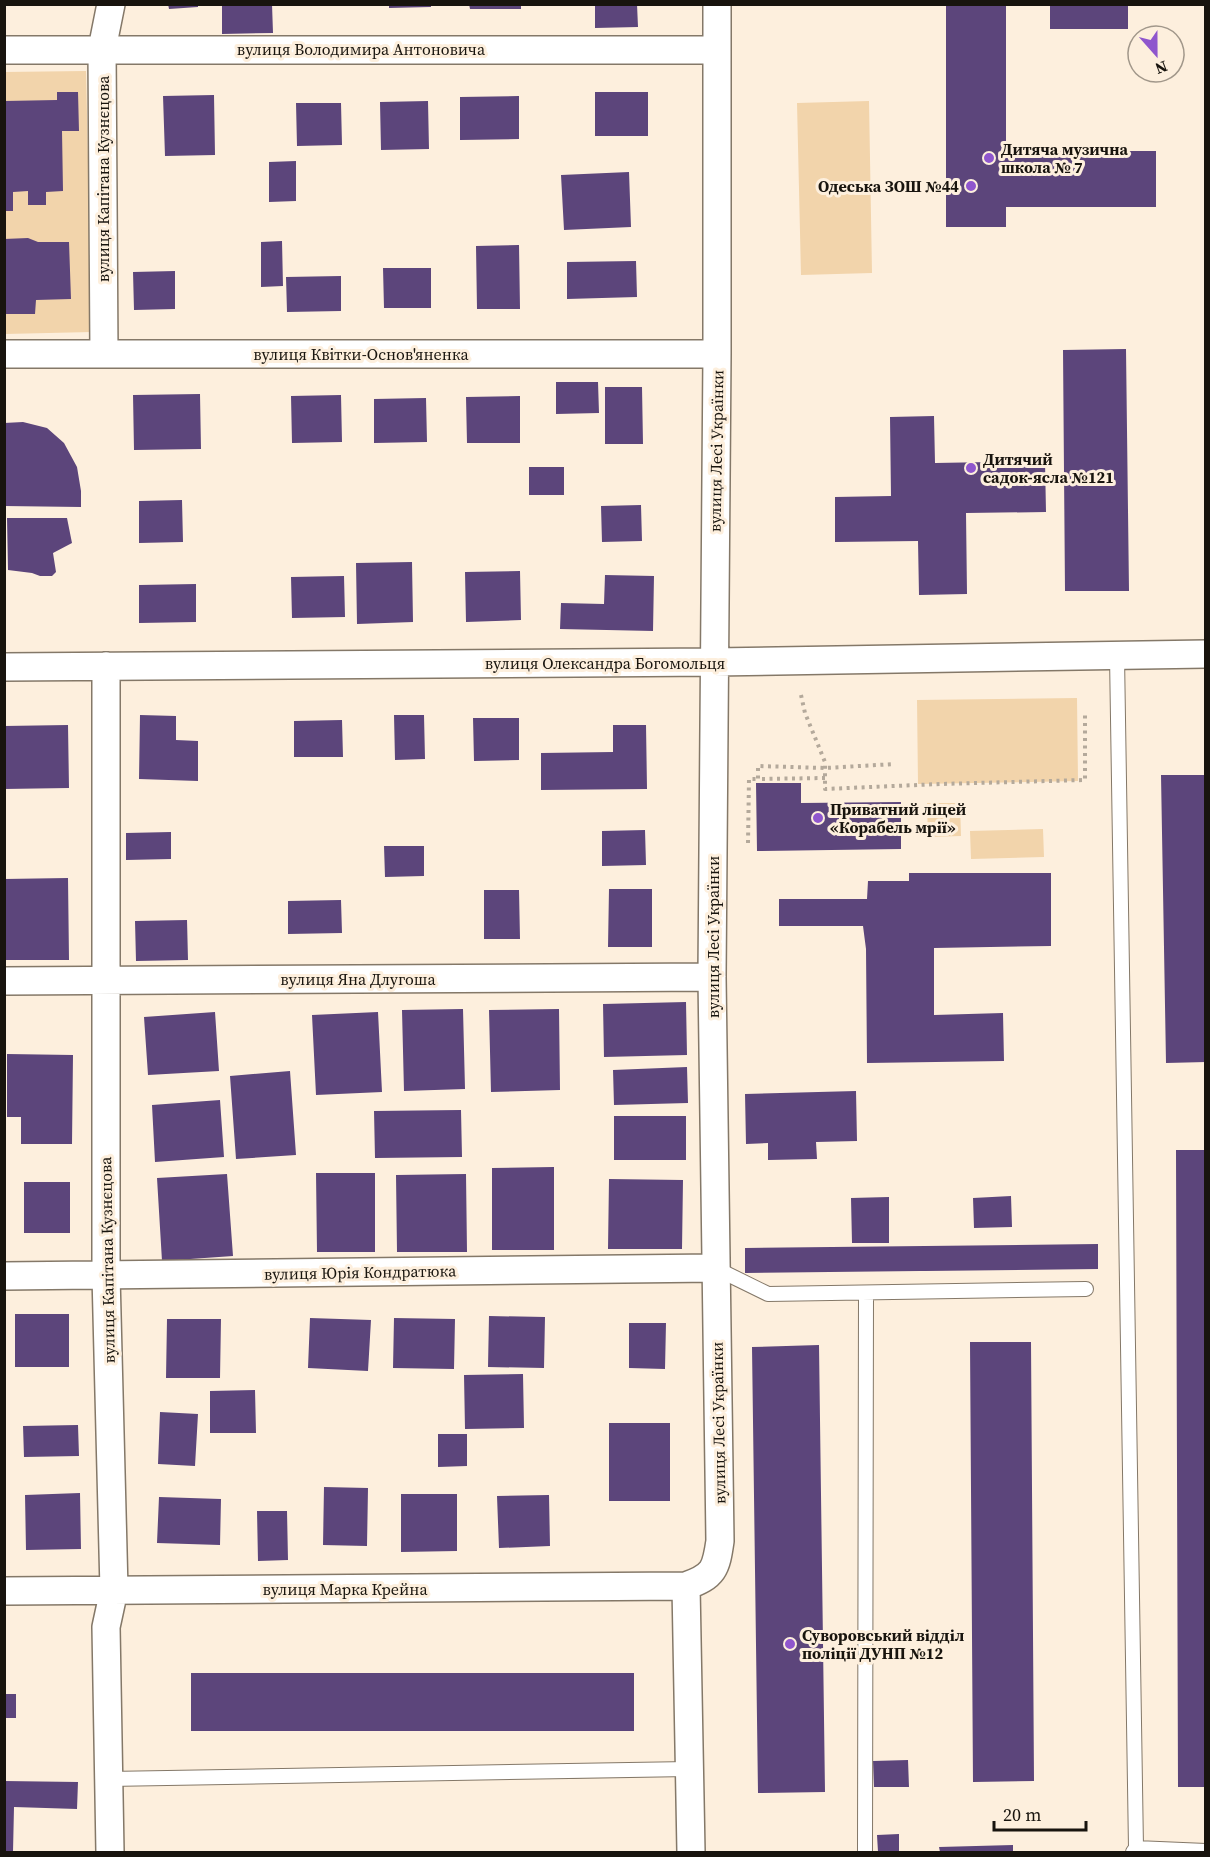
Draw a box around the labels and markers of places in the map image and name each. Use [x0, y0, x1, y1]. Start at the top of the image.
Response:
place label: Дитяча музична школа № 7 [1001, 138, 1128, 178]
marker: Дитяча музична школа № 7 [982, 151, 996, 165]
place label: Одеська ЗОШ №44 [818, 175, 959, 197]
marker: Одеська ЗОШ №44 [964, 179, 978, 193]
place label: Дитячий садок-ясла №121 [983, 448, 1114, 488]
marker: Дитячий садок-ясла №121 [964, 461, 978, 475]
place label: Приватний ліцей «Корабель мрії» [830, 798, 967, 838]
marker: Приватний ліцей «Корабель мрії» [811, 811, 825, 825]
place label: Суворовський відділ поліції ДУНП №12 [802, 1624, 965, 1664]
marker: Суворовський відділ поліції ДУНП №12 [783, 1637, 797, 1651]

